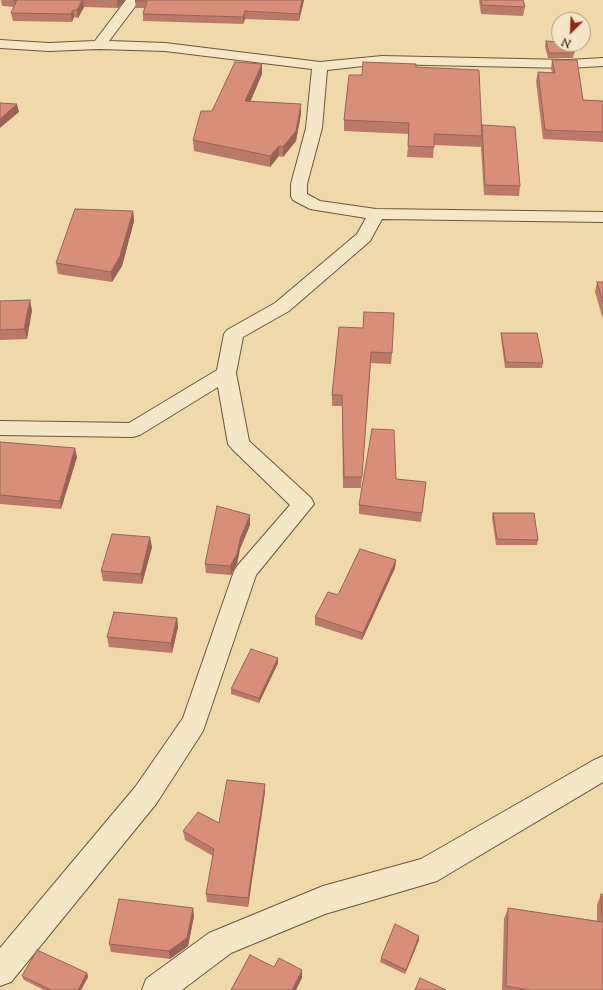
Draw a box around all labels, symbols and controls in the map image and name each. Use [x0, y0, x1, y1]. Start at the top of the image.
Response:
north arrow [551, 12, 591, 52]
text: N [559, 33, 574, 51]

